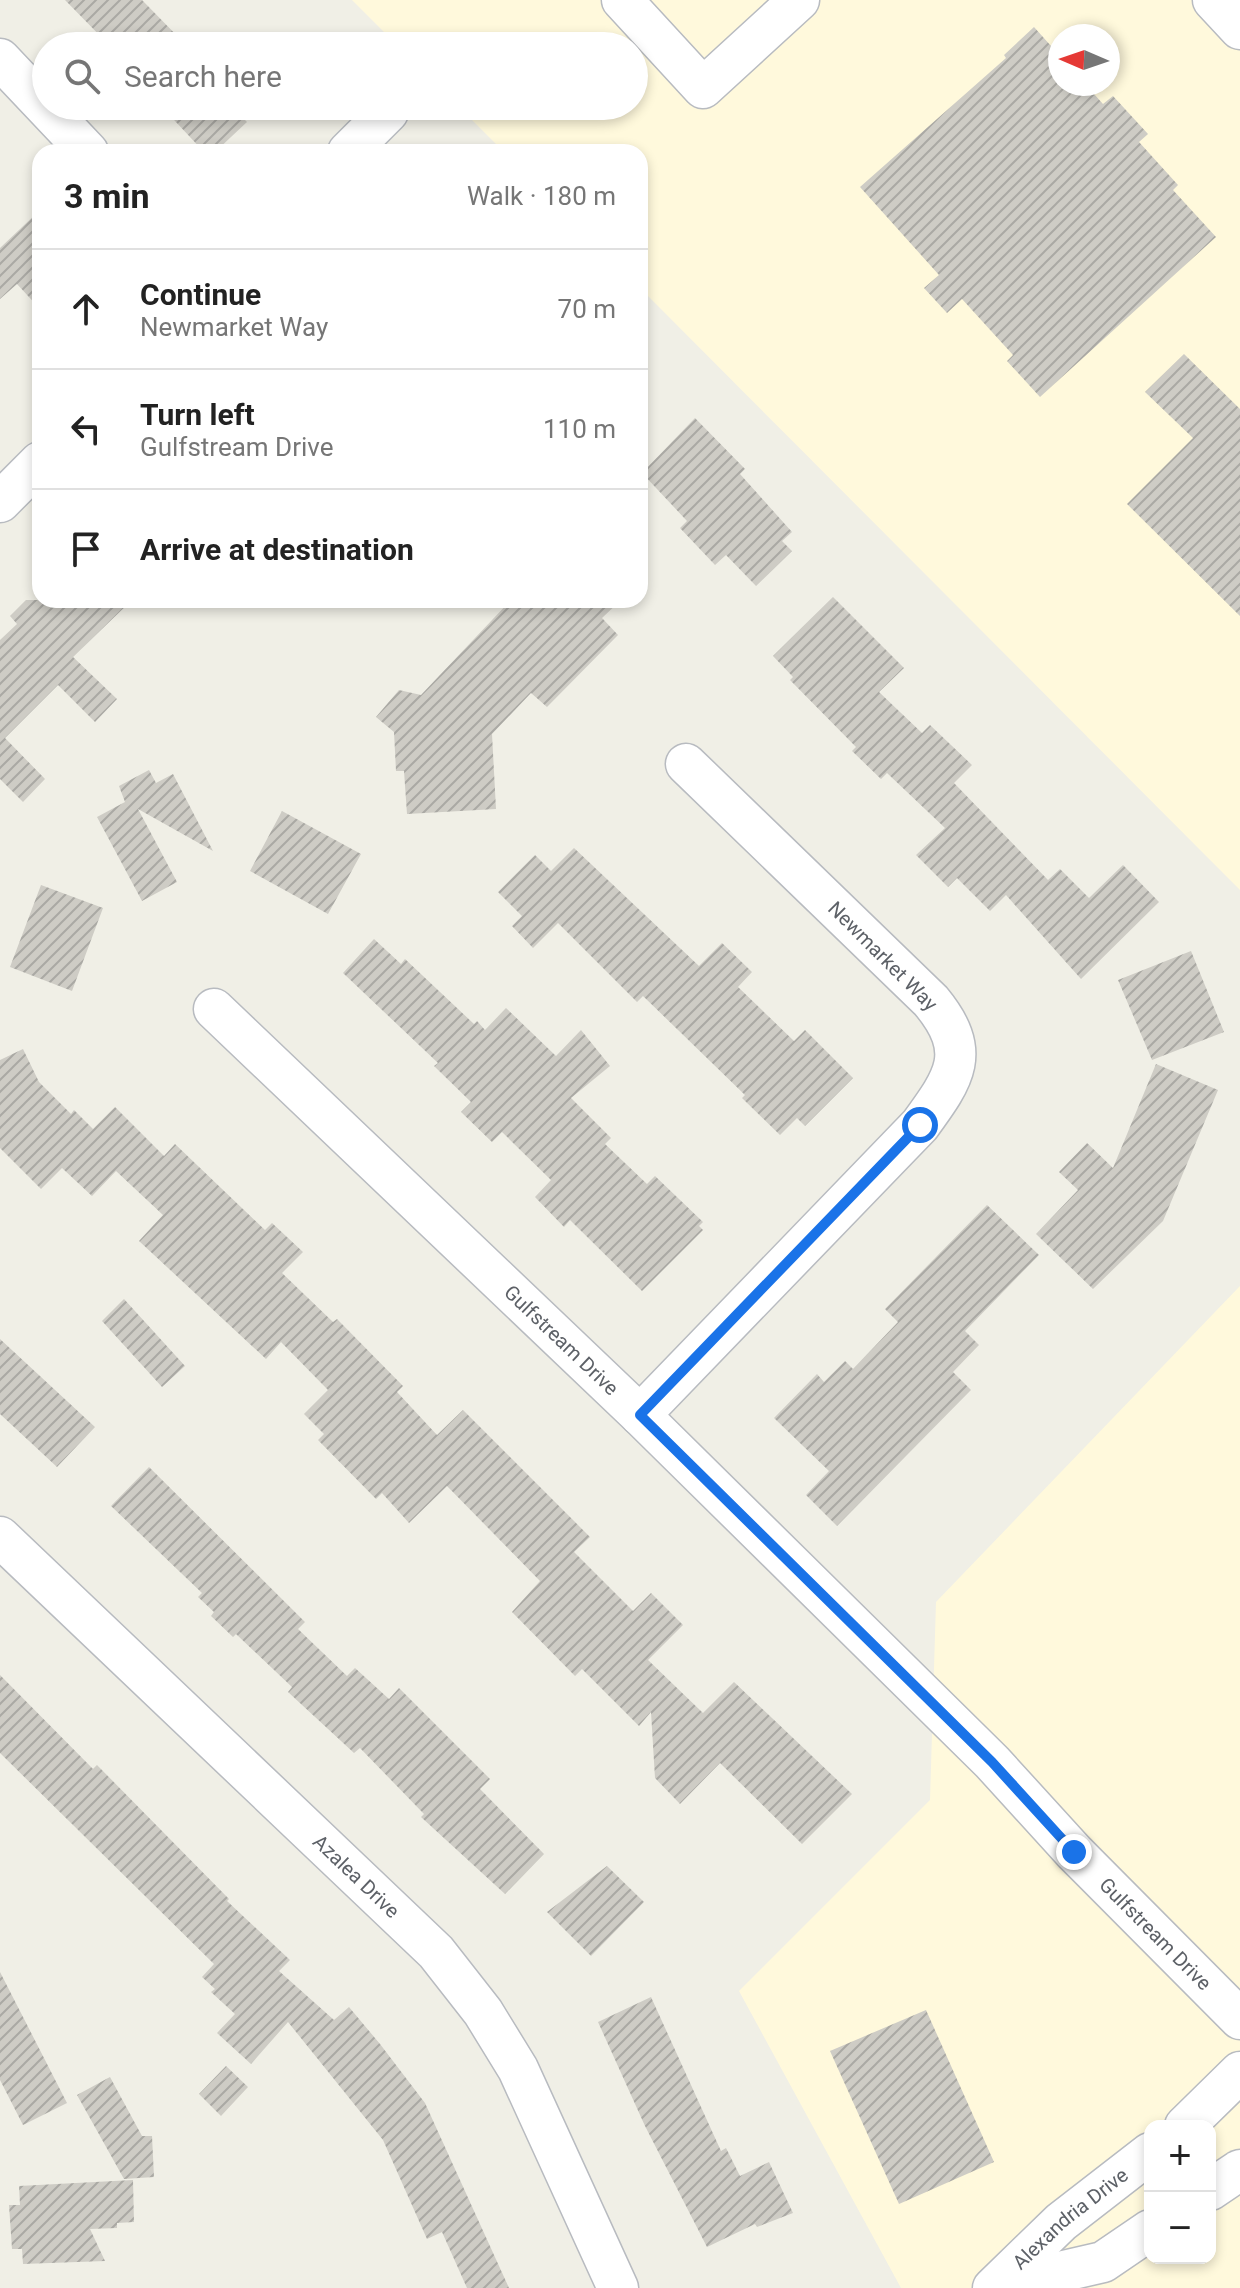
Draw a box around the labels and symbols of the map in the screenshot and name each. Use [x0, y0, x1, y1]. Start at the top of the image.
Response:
north arrow [1048, 24, 1120, 96]
street label: Newmarket Way [823, 896, 943, 1016]
route start [902, 1107, 938, 1143]
street label: Gulfstream Drive [499, 1280, 624, 1400]
street label: Azalea Drive [308, 1829, 405, 1923]
route end [1056, 1834, 1092, 1870]
street label: Gulfstream Drive [1094, 1873, 1216, 1995]
street label: Alexandria Drive [1008, 2163, 1133, 2274]

